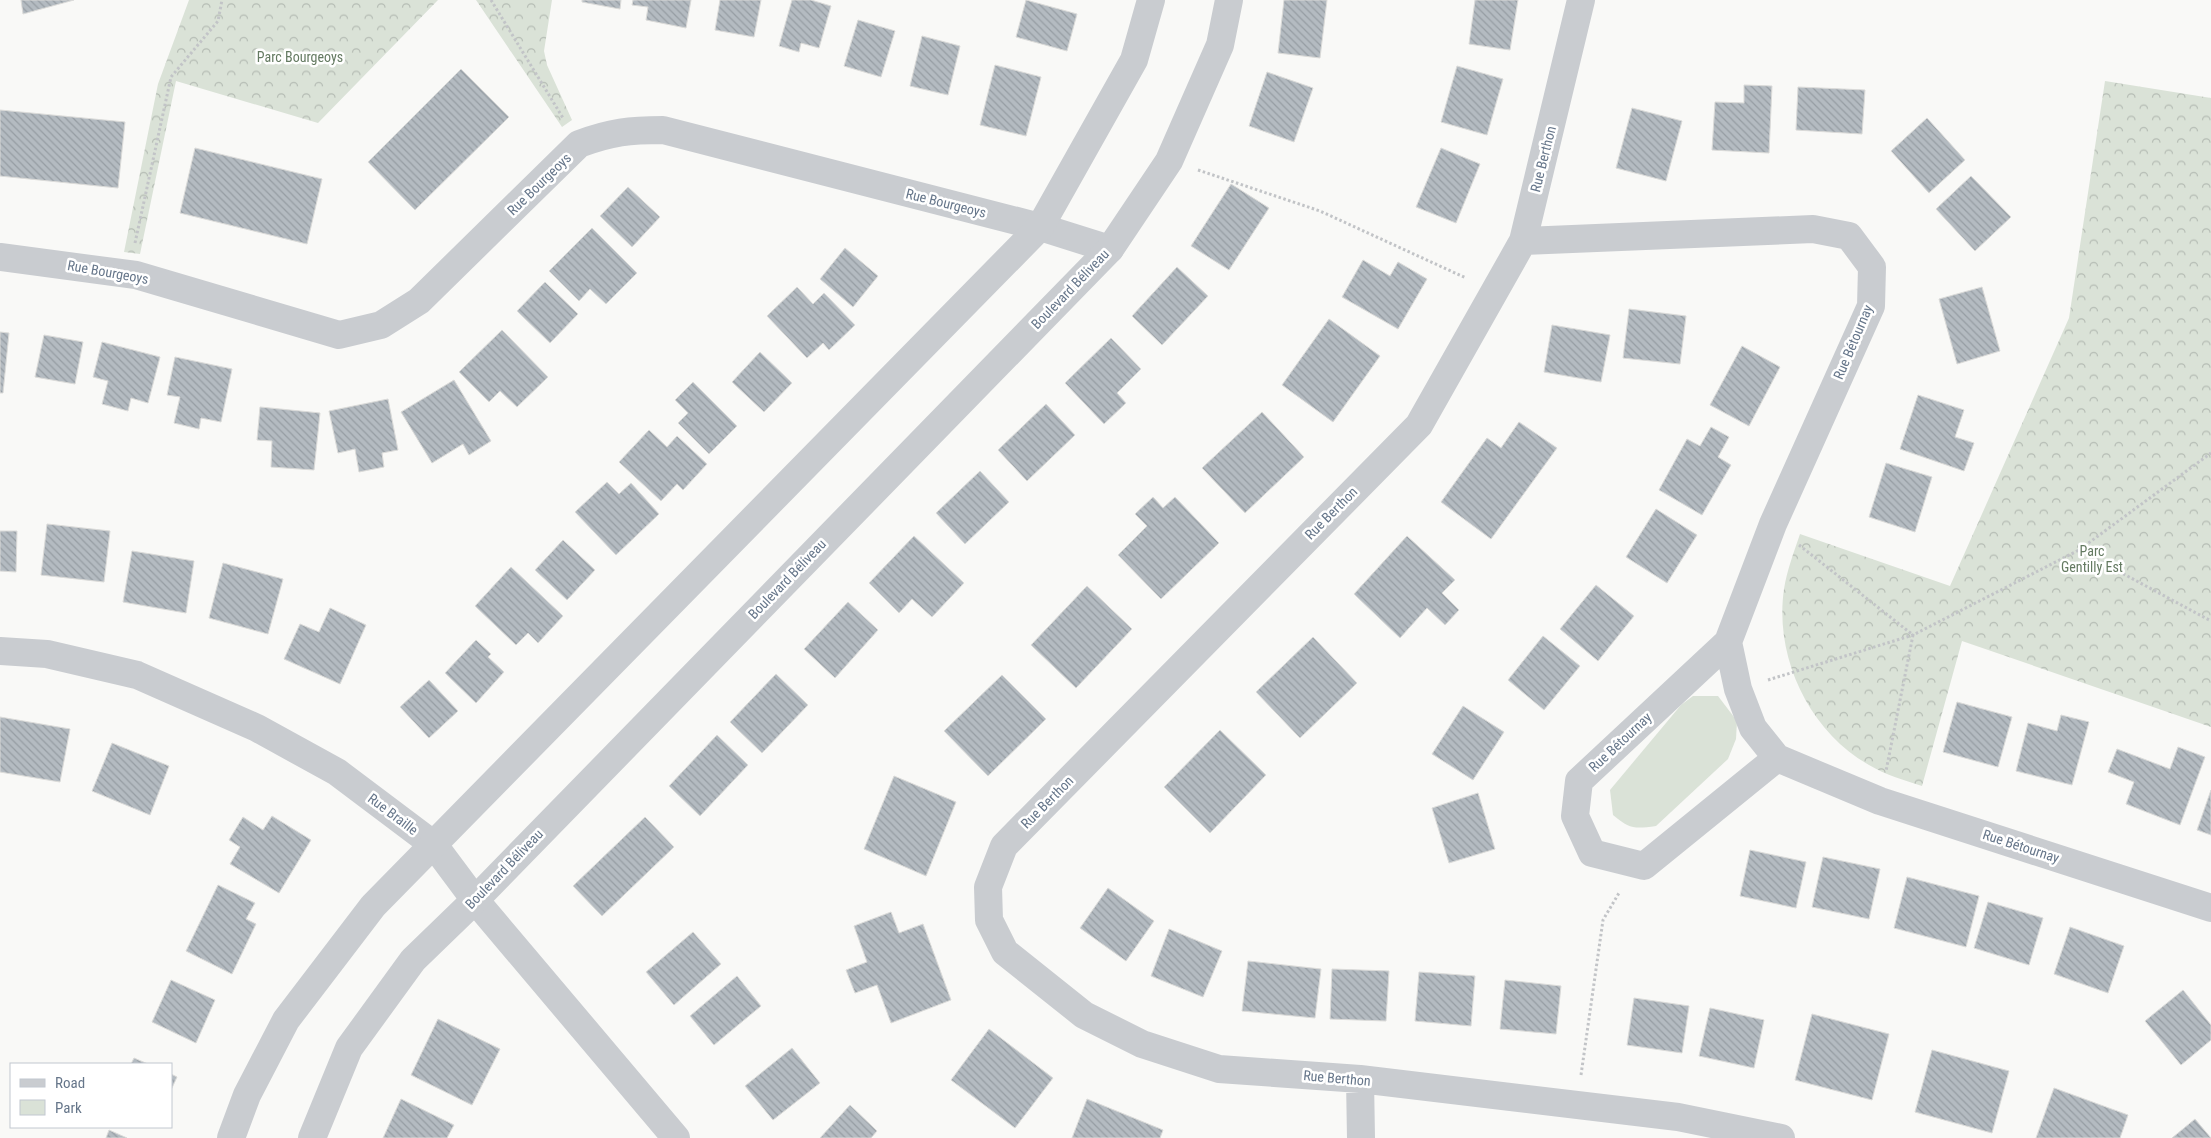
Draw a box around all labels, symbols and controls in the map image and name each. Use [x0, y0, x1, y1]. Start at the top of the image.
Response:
park label: Parc Bourgeoys [257, 49, 343, 65]
street label: Rue Berthon [1527, 124, 1559, 194]
street label: Rue Bourgeoys [504, 150, 574, 218]
street label: Rue Bourgeoys [904, 185, 988, 221]
street label: Boulevard Béliveau [1028, 246, 1112, 332]
street label: Rue Bourgeoys [66, 257, 150, 287]
street label: Rue Bétournay [1830, 302, 1876, 382]
street label: Rue Berthon [1301, 483, 1361, 543]
street label: Boulevard Béliveau [745, 536, 829, 622]
park label: Parc Gentilly Est [2061, 543, 2123, 575]
street label: Rue Bétournay [1585, 709, 1655, 775]
street label: Rue Berthon [1017, 772, 1077, 832]
street label: Rue Braille [365, 790, 422, 838]
street label: Boulevard Béliveau [462, 826, 546, 912]
street label: Rue Bétournay [1981, 826, 2061, 866]
legend [10, 1063, 172, 1128]
street label: Rue Berthon [1303, 1067, 1371, 1089]
text: Road [55, 1074, 85, 1092]
text: Park [55, 1099, 82, 1117]

